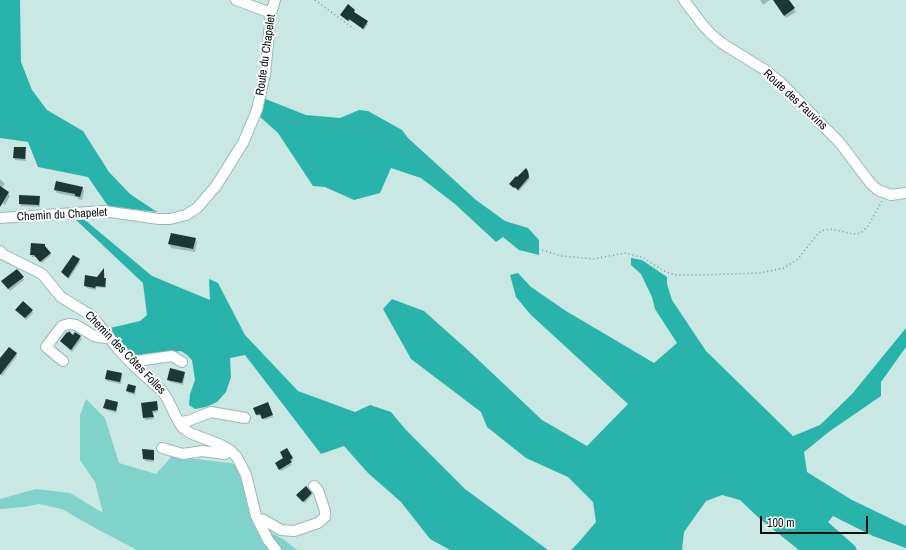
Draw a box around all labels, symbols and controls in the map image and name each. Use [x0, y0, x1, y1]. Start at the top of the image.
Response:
street label: Route du Chapelet [253, 13, 279, 97]
street label: Route des Fauvins [760, 67, 830, 133]
street label: Chemin du Chapelet [17, 205, 107, 225]
street label: Chemin des Côtes Folles [82, 308, 168, 398]
scale bar [762, 508, 870, 534]
text: 100 m [767, 515, 794, 531]

